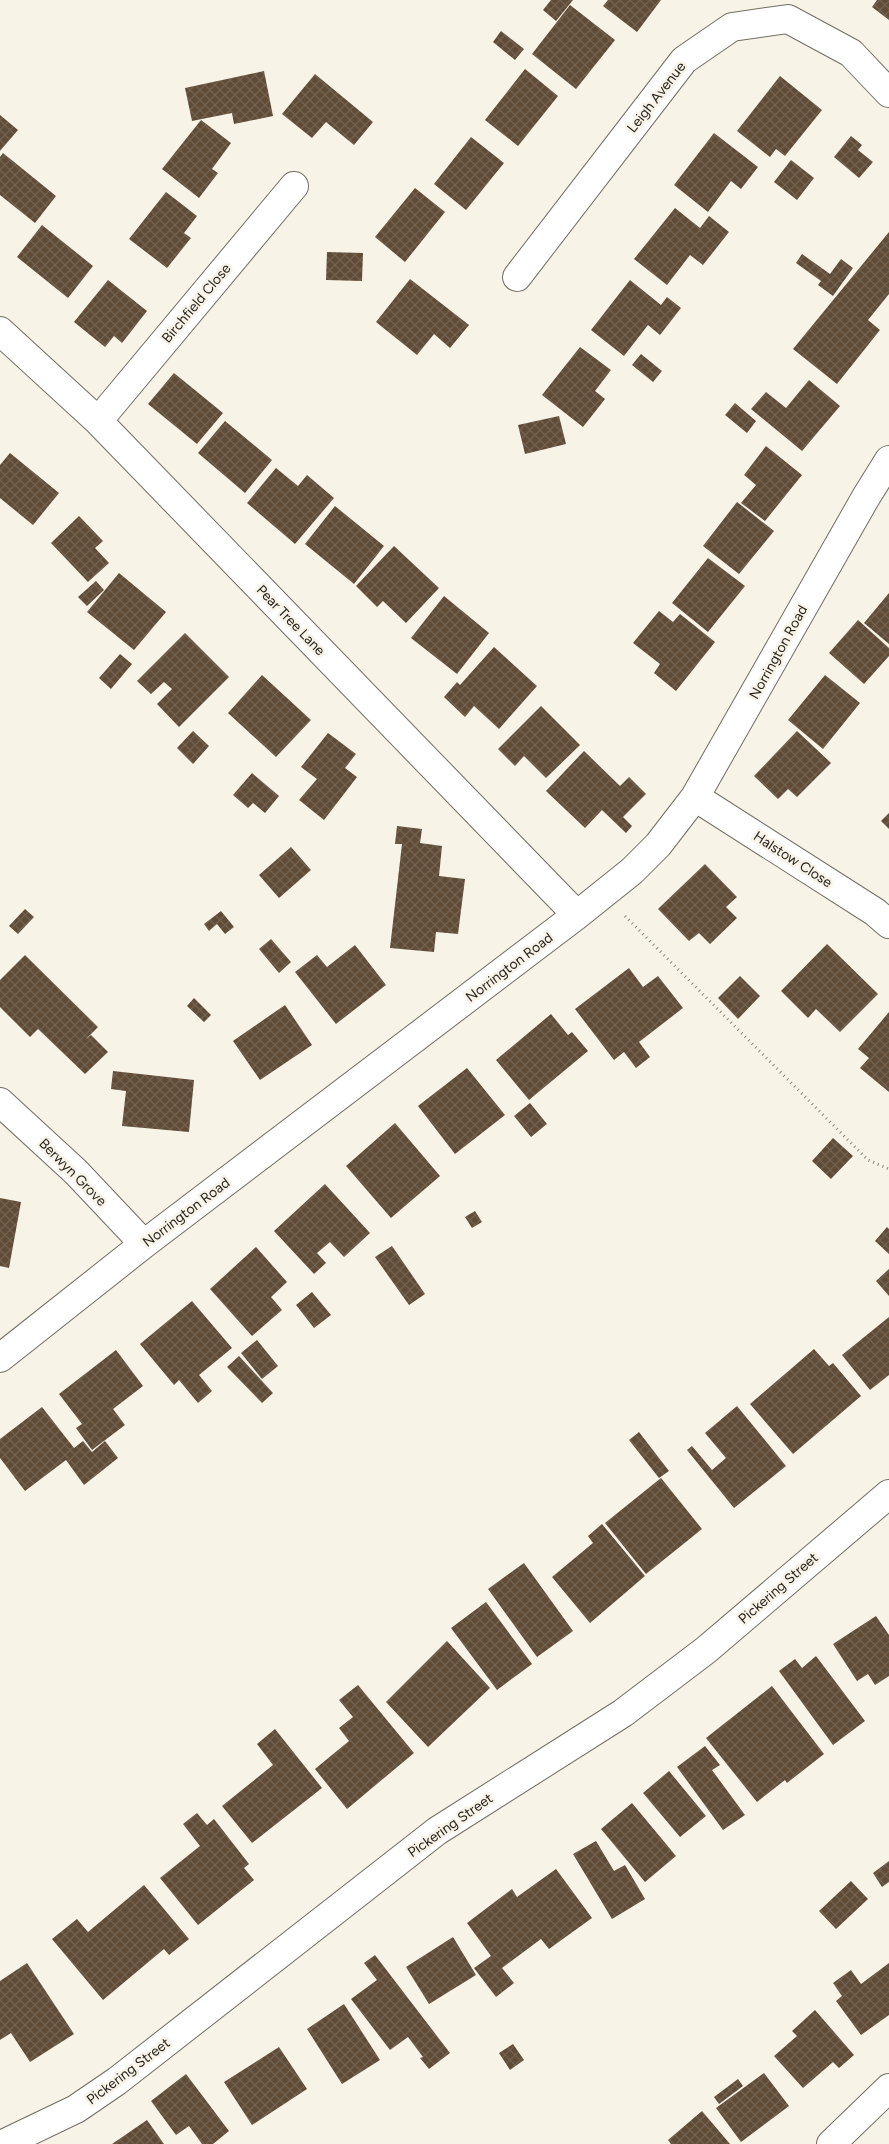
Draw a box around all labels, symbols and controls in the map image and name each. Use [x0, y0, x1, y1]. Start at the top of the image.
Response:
street label: Leigh Avenue [624, 58, 689, 136]
street label: Birchfield Close [158, 260, 235, 346]
street label: Pear Tree Lane [253, 582, 329, 659]
street label: Norrington Road [746, 602, 811, 702]
street label: Halstow Close [750, 828, 836, 891]
street label: Norrington Road [462, 929, 556, 1006]
street label: Berwyn Grove [35, 1135, 110, 1210]
street label: Norrington Road [139, 1174, 233, 1251]
street label: Pickering Street [735, 1549, 822, 1628]
street label: Pickering Street [404, 1790, 496, 1861]
street label: Pickering Street [83, 2035, 173, 2108]

